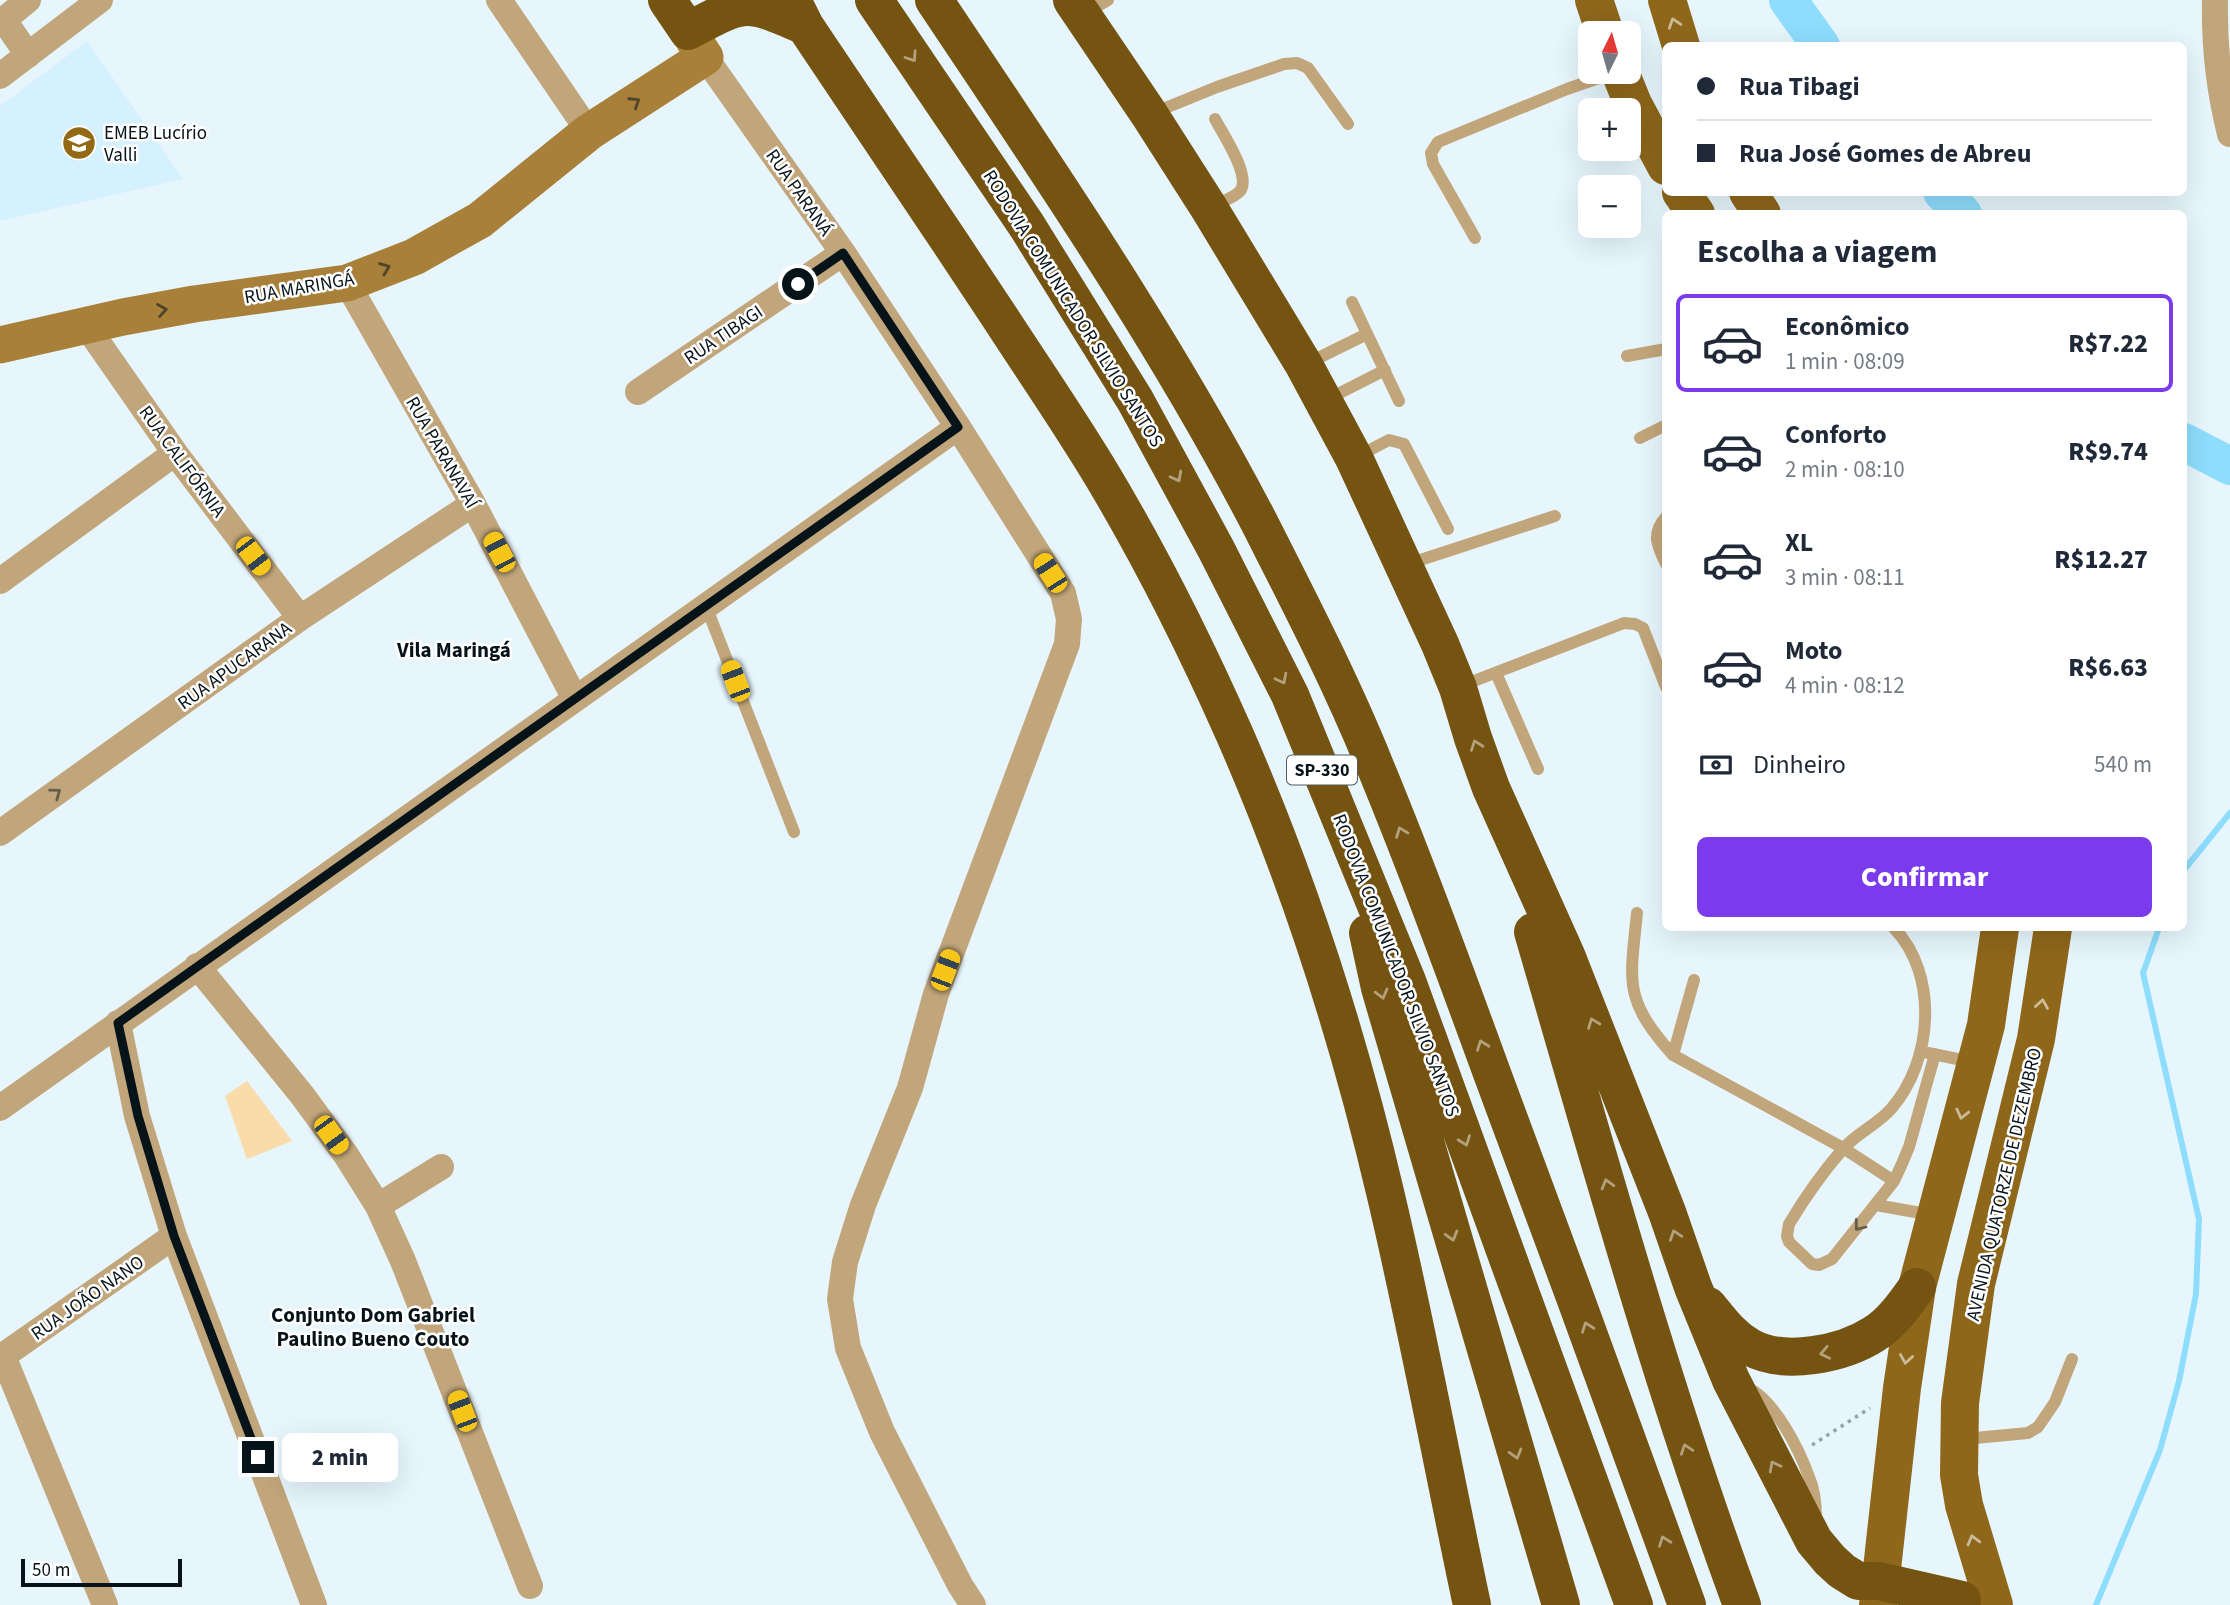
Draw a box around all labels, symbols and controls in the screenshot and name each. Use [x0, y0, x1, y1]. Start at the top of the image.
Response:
one-way arrow [1667, 17, 1682, 29]
north arrow [1578, 21, 1642, 84]
map controls [1578, 21, 1641, 238]
one-way arrow [904, 49, 917, 62]
text: Rua Tibagi [1739, 68, 1860, 105]
one-way arrow [627, 98, 640, 111]
button: + [1578, 98, 1641, 161]
place label: EMEB Lucírio Valli [104, 120, 207, 169]
school or university icon: EMEB Lucírio Valli [60, 124, 98, 162]
text: Rua José Gomes de Abreu [1739, 135, 2032, 172]
street label: RUA PARANÁ [759, 144, 839, 242]
street label: RODOVIA COMUNICADOR SILVIO SANTOS [976, 165, 1170, 453]
button: − [1578, 175, 1641, 238]
text: Escolha a viagem [1697, 229, 1937, 275]
one-way arrow [379, 262, 391, 276]
street label: RUA MARINGÁ [242, 265, 357, 311]
route start [782, 268, 814, 300]
street label: RUA TIBAGI [679, 299, 769, 372]
one-way arrow [156, 303, 168, 318]
text: Econômico [1785, 308, 1910, 345]
icon: car [1701, 312, 1764, 375]
text: R$7.22 [2068, 325, 2148, 362]
text: 1 min · 08:09 [1785, 345, 1905, 378]
street label: RUA PARANAVAÍ [399, 392, 485, 515]
street label: RUA CALIFÓRNIA [132, 400, 232, 524]
text: Conforto [1785, 416, 1887, 453]
icon: car [1701, 420, 1764, 483]
text: R$9.74 [2068, 433, 2148, 470]
text: 2 min · 08:10 [1785, 453, 1905, 486]
one-way arrow [1169, 470, 1182, 482]
text: XL [1785, 524, 1813, 561]
icon: car [1701, 528, 1764, 591]
car [480, 529, 519, 575]
car [232, 533, 275, 579]
text: R$12.27 [2054, 541, 2148, 578]
car [1030, 550, 1071, 596]
text: 3 min · 08:11 [1785, 561, 1905, 594]
street label: RUA APUCARANA [172, 615, 298, 717]
text: Moto [1785, 632, 1842, 669]
district label: Vila Maringá [396, 635, 511, 665]
icon: car [1701, 636, 1764, 699]
text: R$6.63 [2068, 649, 2148, 686]
car [718, 658, 753, 704]
text: 4 min · 08:12 [1785, 669, 1905, 702]
one-way arrow [1273, 672, 1287, 684]
one-way arrow [1470, 740, 1484, 752]
icon: cash [1697, 746, 1735, 784]
text: Dinheiro [1753, 746, 1846, 783]
text: 540 m [2094, 748, 2152, 781]
road number: SP-330 [1287, 756, 1357, 784]
one-way arrow [48, 789, 60, 801]
street label: RODOVIA COMUNICADOR SILVIO SANTOS [1325, 810, 1466, 1121]
one-way arrow [1395, 827, 1409, 839]
button: Confirmar [1697, 837, 2152, 917]
car [928, 947, 963, 993]
one-way arrow [1374, 988, 1388, 1000]
one-way arrow [2034, 998, 2049, 1010]
one-way arrow [1587, 1017, 1601, 1029]
one-way arrow [1476, 1039, 1490, 1051]
street label: AVENIDA QUATORZE DE DEZEMBRO [1960, 1045, 2049, 1324]
one-way arrow [1956, 1108, 1970, 1120]
car [311, 1112, 352, 1158]
one-way arrow [1456, 1134, 1470, 1146]
one-way arrow [1600, 1178, 1615, 1190]
one-way arrow [1855, 1219, 1868, 1231]
one-way arrow [1669, 1229, 1683, 1241]
one-way arrow [1444, 1230, 1459, 1242]
street label: RUA JOÃO NANO [26, 1249, 150, 1347]
district label: Conjunto Dom Gabriel Paulino Bueno Couto [271, 1300, 475, 1354]
one-way arrow [1581, 1321, 1595, 1333]
one-way arrow [1819, 1344, 1831, 1359]
one-way arrow [1899, 1354, 1914, 1365]
car [445, 1388, 480, 1434]
callout: 2 min [282, 1432, 398, 1482]
route end [242, 1441, 274, 1473]
text: 2 min [312, 1441, 368, 1474]
one-way arrow [1680, 1443, 1694, 1455]
one-way arrow [1508, 1448, 1523, 1460]
one-way arrow [1769, 1461, 1782, 1473]
one-way arrow [1967, 1534, 1982, 1546]
one-way arrow [1658, 1535, 1672, 1547]
scale bar [21, 1556, 182, 1588]
text: 50 m [32, 1557, 70, 1584]

